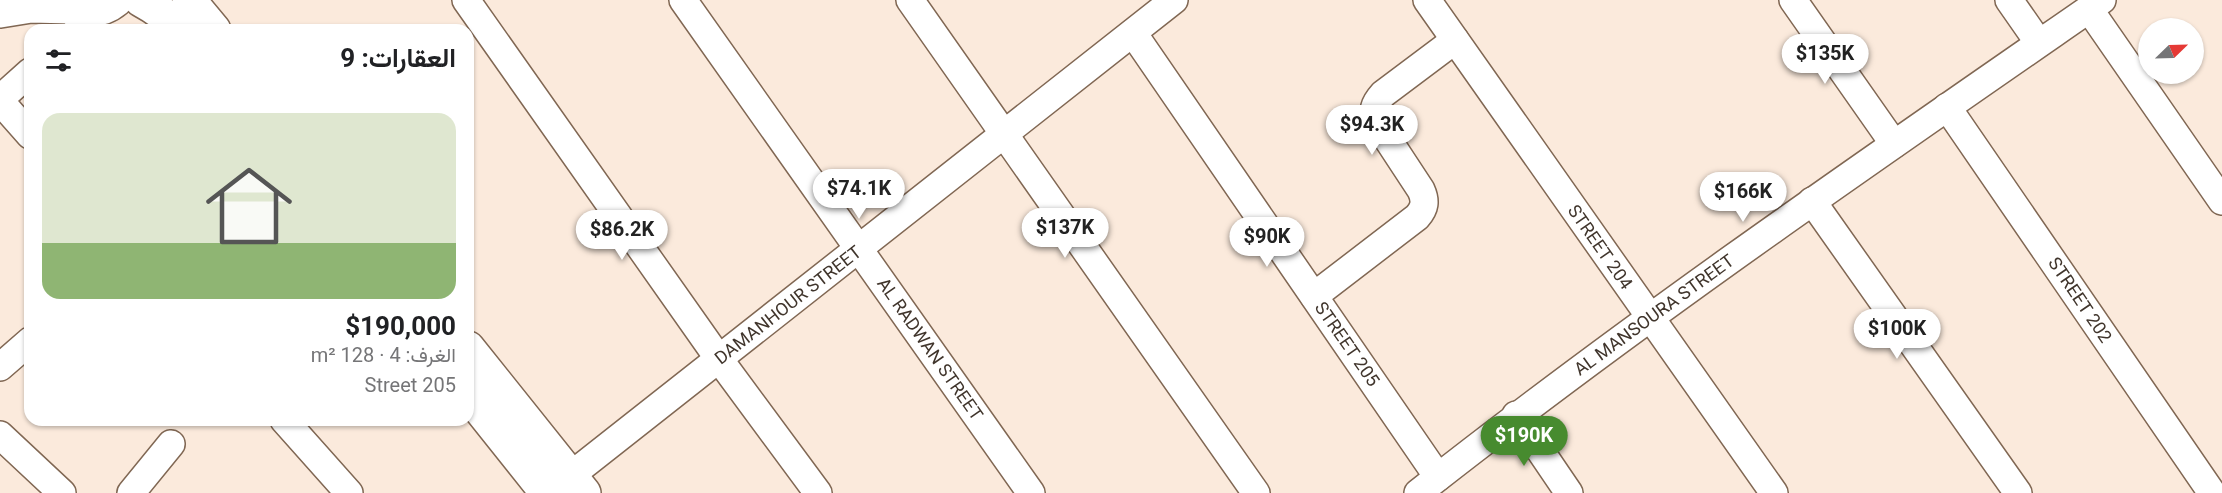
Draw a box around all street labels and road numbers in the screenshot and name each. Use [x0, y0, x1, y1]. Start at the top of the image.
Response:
street label: STREET 204 [1564, 200, 1637, 293]
street label: DAMANHOUR STREET [710, 241, 865, 368]
street label: AL MANSOURA STREET [1570, 249, 1738, 380]
street label: STREET 202 [2044, 253, 2117, 346]
street label: AL RADWAN STREET [873, 273, 988, 424]
street label: STREET 205 [1311, 297, 1384, 390]

